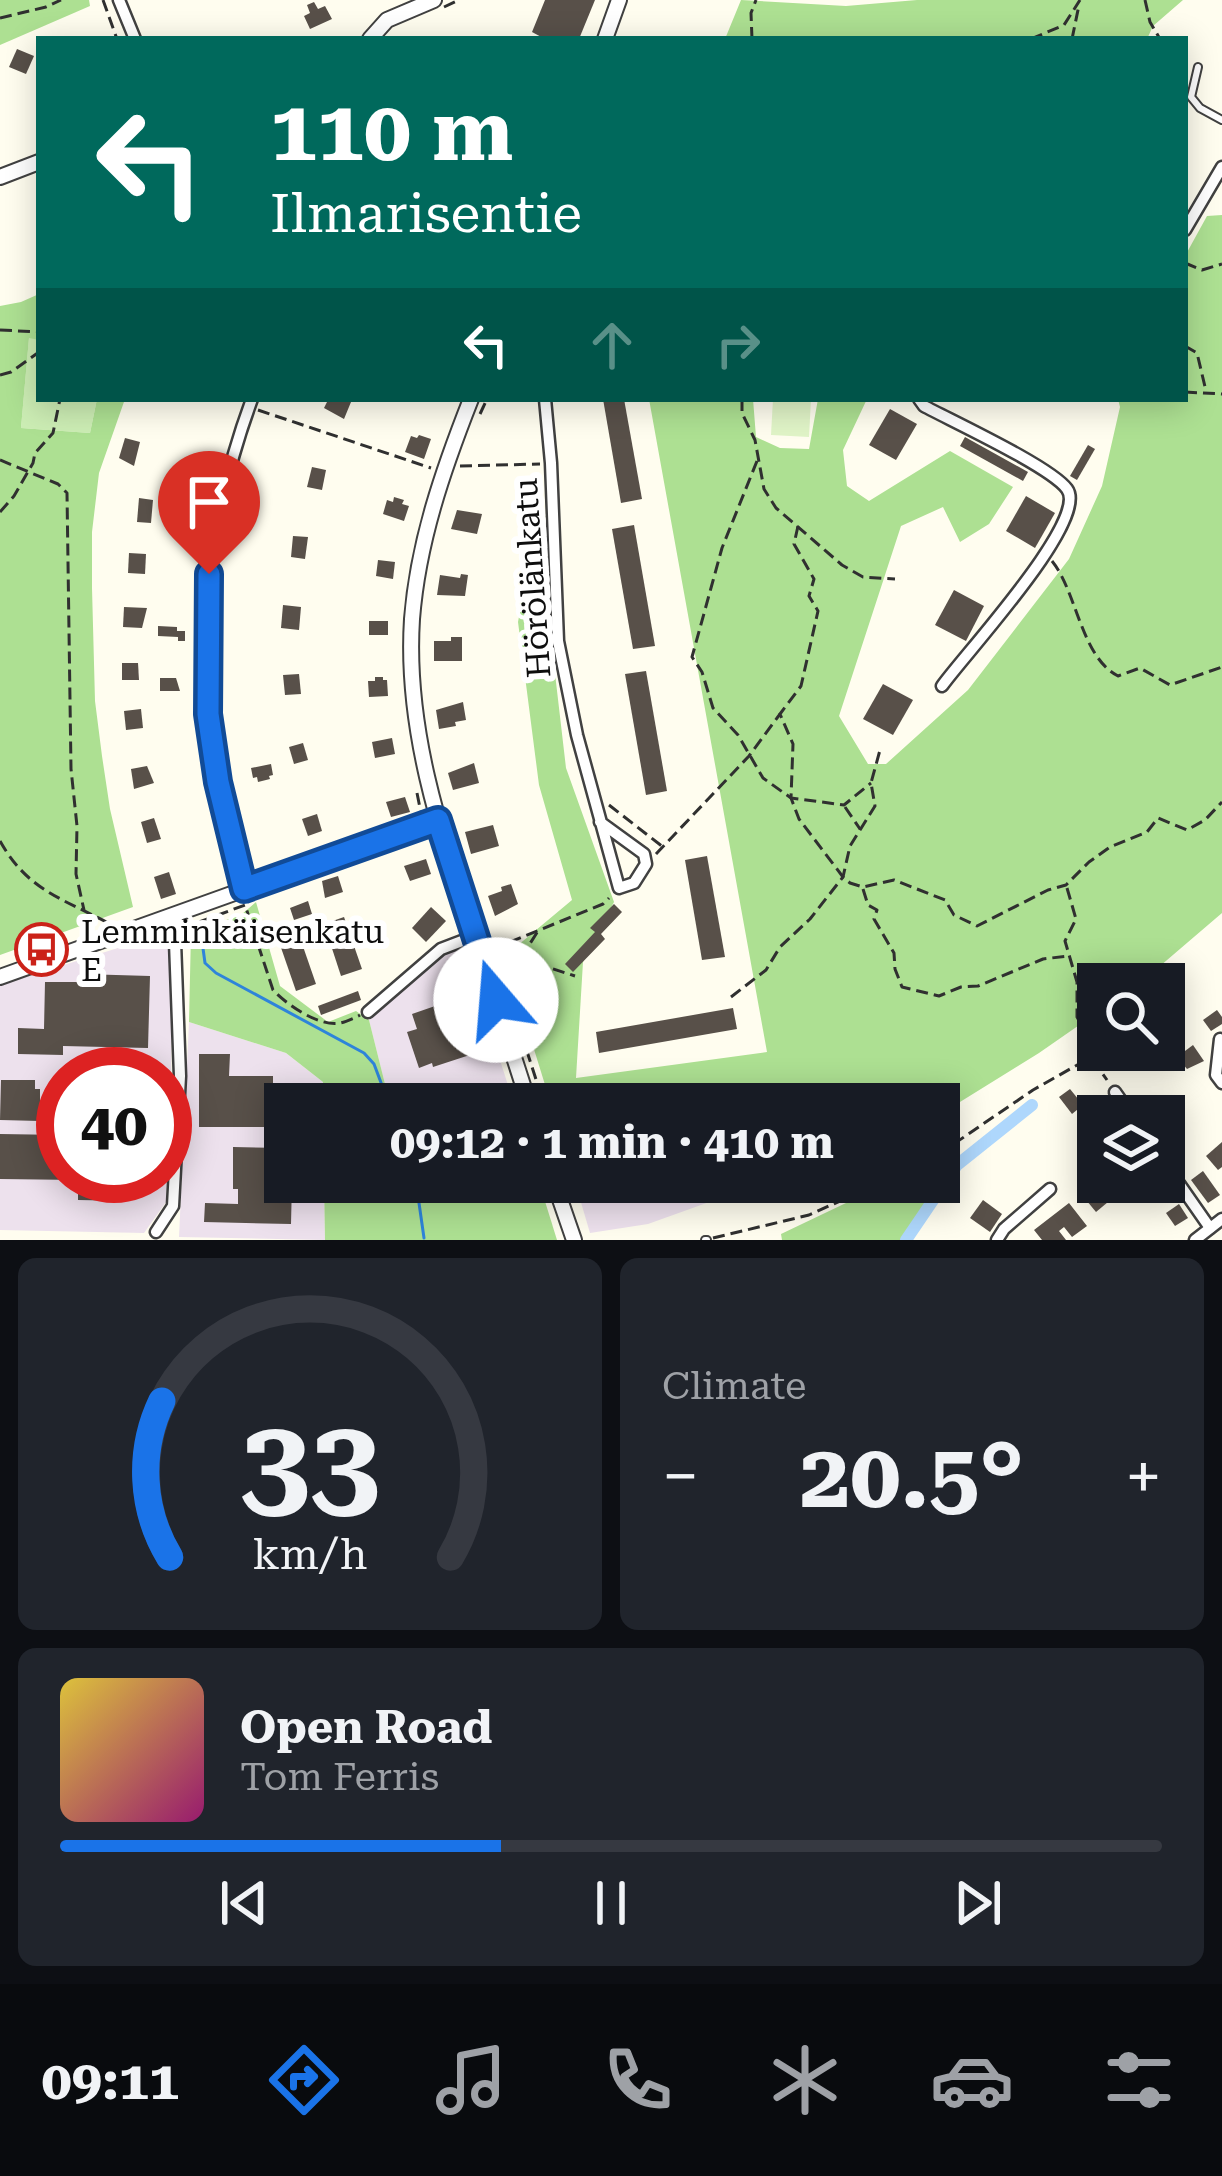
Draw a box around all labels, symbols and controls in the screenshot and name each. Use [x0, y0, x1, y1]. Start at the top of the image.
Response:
text: 110 m [270, 82, 513, 180]
icon: left [72, 84, 228, 240]
text: Ilmarisentie [270, 182, 582, 245]
icon: left [453, 312, 519, 378]
icon: ahead [579, 312, 645, 378]
icon: right [705, 312, 771, 378]
pin [158, 451, 260, 574]
icon: arrive [176, 469, 242, 535]
street label: Hörölänkatu [506, 477, 558, 679]
place label: Lemminkäisenkatu E [81, 912, 384, 989]
bus stop icon: Lemminkäisenkatu E [14, 922, 70, 978]
position arrow [433, 937, 559, 1063]
map controls [1077, 963, 1185, 1203]
button: search [1077, 963, 1185, 1071]
speed limit sign: 40 [36, 1047, 192, 1203]
button: layers [1077, 1095, 1185, 1203]
text: 09:12 · 1 min · 410 m [390, 1116, 834, 1169]
text: Climate [662, 1363, 806, 1409]
text: 33 [240, 1390, 380, 1536]
text: 20.5° [800, 1424, 1024, 1529]
text: − [662, 1438, 699, 1515]
text: + [1125, 1438, 1162, 1515]
text: km/h [253, 1529, 367, 1579]
text: Open Road [240, 1701, 492, 1754]
text: Tom Ferris [240, 1754, 439, 1800]
icon: previous [211, 1870, 277, 1936]
icon: pause [578, 1870, 644, 1936]
icon: next [945, 1870, 1011, 1936]
icon: directions [262, 2038, 346, 2122]
icon: music [429, 2038, 513, 2122]
icon: phone [596, 2038, 680, 2122]
icon: climate [763, 2038, 847, 2122]
icon: car [930, 2038, 1014, 2122]
icon: filters [1097, 2038, 1181, 2122]
text: 09:11 [41, 2049, 179, 2112]

